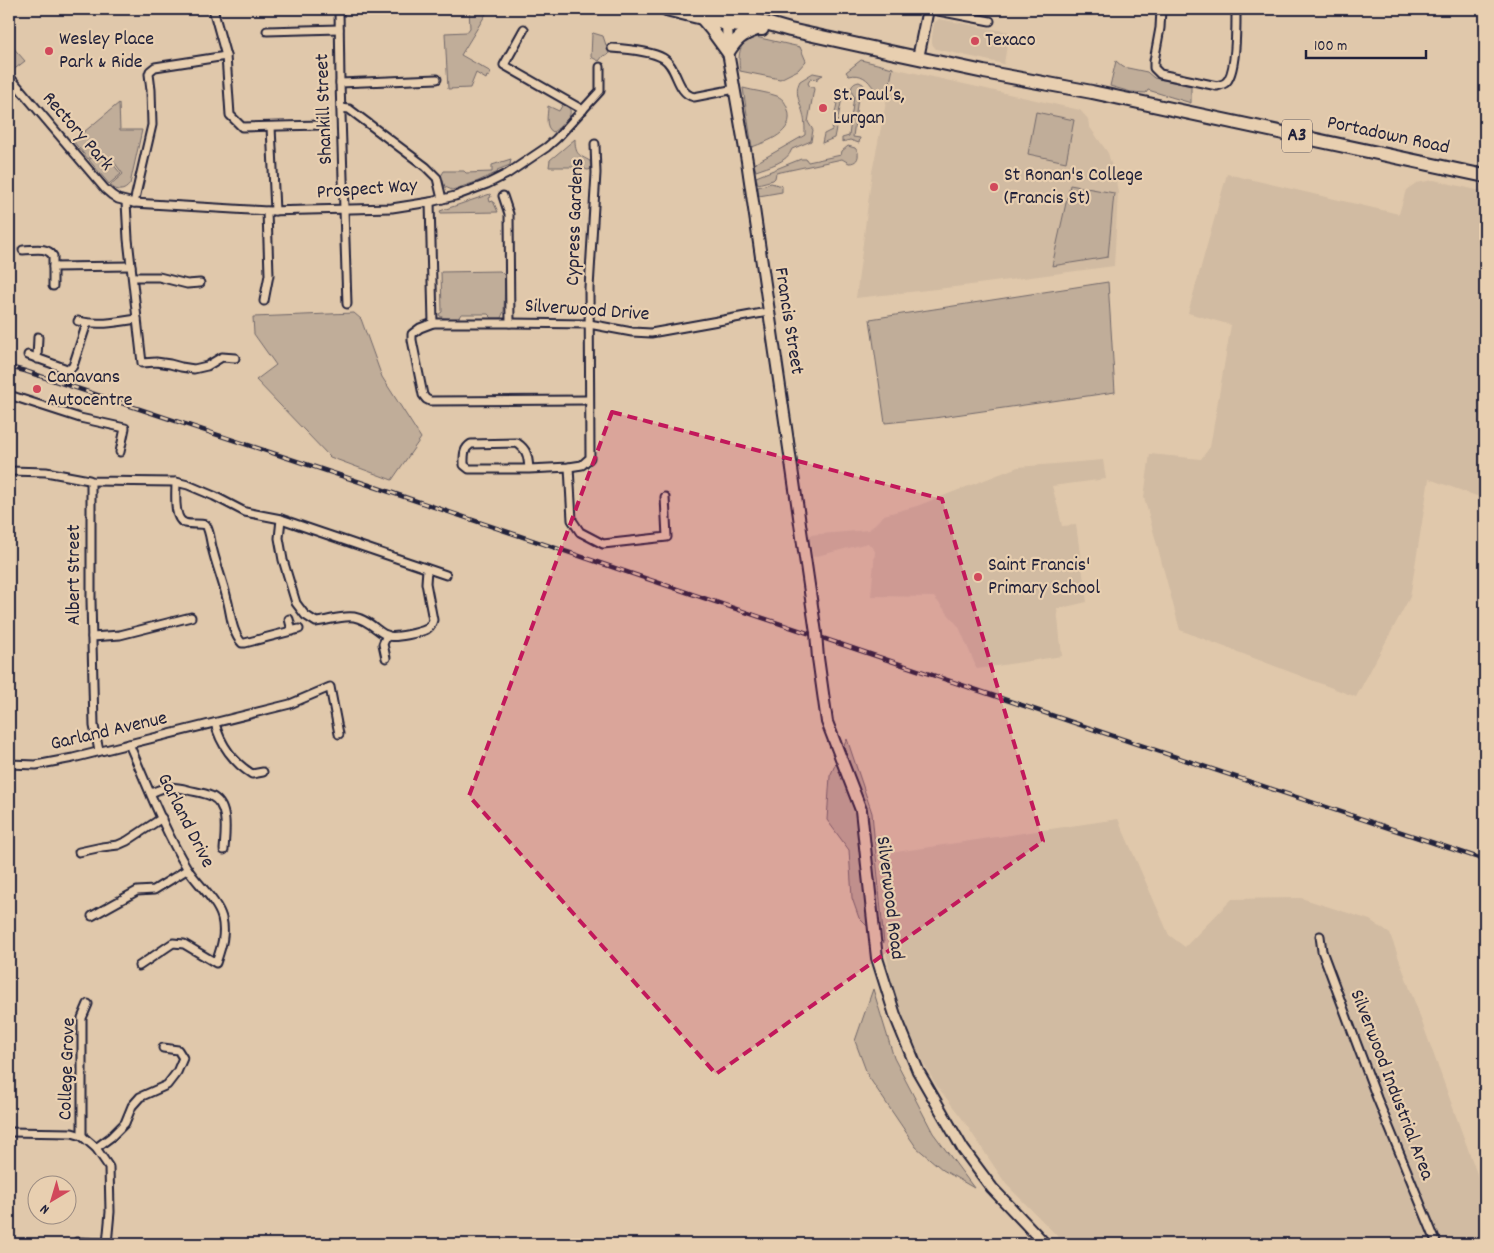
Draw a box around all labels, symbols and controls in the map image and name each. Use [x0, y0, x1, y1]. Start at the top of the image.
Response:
place label: Wesley Place Park & Ride [59, 26, 154, 77]
place label: Texaco [985, 27, 1036, 55]
scale bar [1306, 28, 1426, 60]
marker: Texaco [969, 35, 981, 47]
text: 100 m [1314, 36, 1347, 58]
marker: Wesley Place Park & Ride [43, 45, 55, 57]
street label: Shankill Street [309, 53, 341, 165]
place label: St. Paul’s, Lurgan [833, 82, 905, 133]
street label: Rectory Park [35, 86, 119, 178]
marker: St. Paul’s, Lurgan [817, 102, 829, 114]
street label: Portadown Road [1324, 109, 1452, 163]
road number: A3 [1282, 120, 1312, 152]
street label: Cypress Gardens [560, 158, 592, 286]
place label: St Ronan's College (Francis St) [1004, 162, 1143, 213]
street label: Prospect Way [316, 172, 419, 207]
marker: St Ronan's College (Francis St) [988, 181, 1000, 193]
street label: Francis Street [766, 265, 810, 377]
street label: Silverwood Drive [524, 293, 651, 329]
place label: Canavans Autocentre [47, 364, 133, 415]
marker: Canavans Autocentre [31, 383, 43, 395]
street label: Albert Street [61, 524, 89, 626]
place label: Saint Francis' Primary School [988, 552, 1100, 603]
marker: Saint Francis' Primary School [972, 571, 984, 583]
street label: Garland Avenue [48, 705, 170, 759]
street label: Garland Drive [149, 769, 221, 873]
street label: Silverwood Road [868, 835, 910, 961]
street label: Silverwood Industrial Area [1342, 986, 1440, 1185]
street label: College Grove [52, 1017, 84, 1121]
north arrow [28, 1176, 78, 1226]
text: N [36, 1199, 54, 1219]

